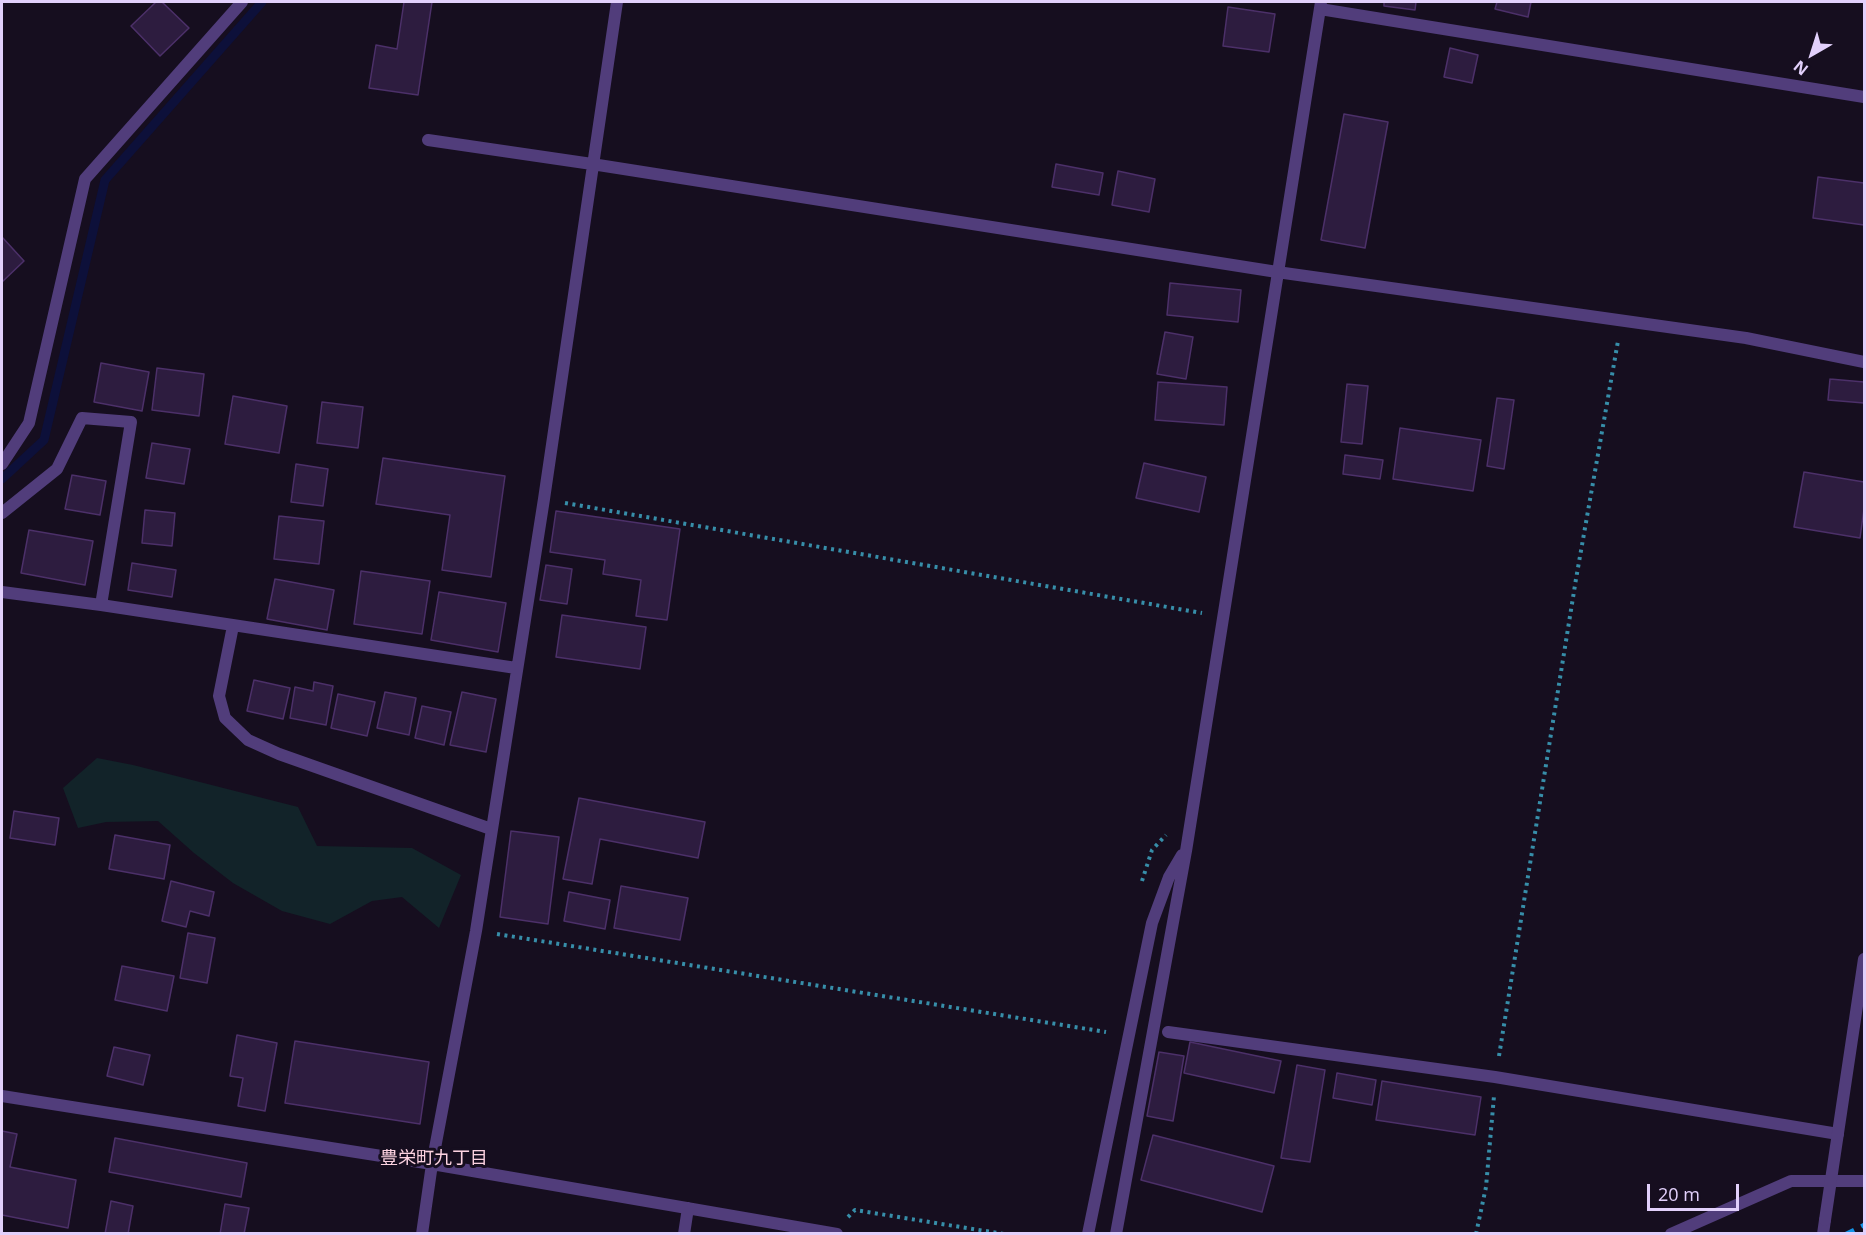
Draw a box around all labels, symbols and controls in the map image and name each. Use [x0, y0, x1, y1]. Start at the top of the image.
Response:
north arrow [1782, 24, 1842, 84]
text: N [1789, 55, 1813, 81]
district label: 豊栄町九丁目 [380, 1148, 488, 1170]
scale bar [1650, 1172, 1742, 1210]
text: 20 m [1658, 1182, 1700, 1206]

